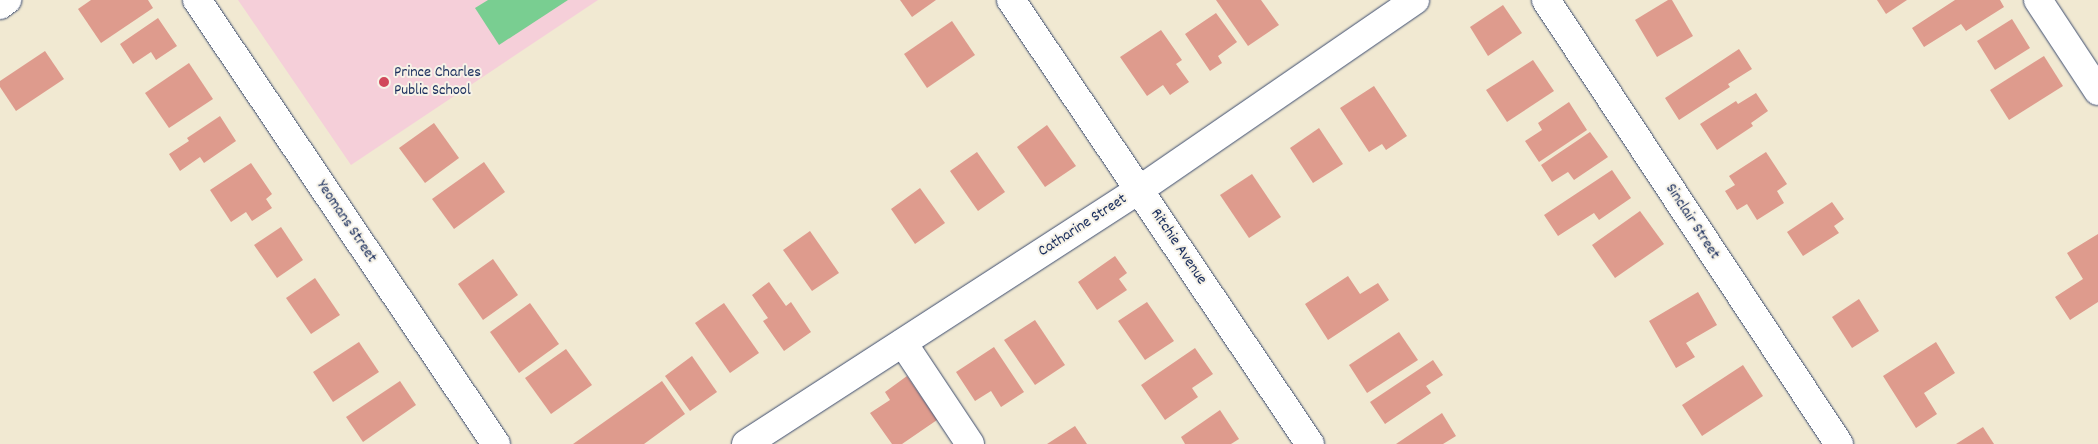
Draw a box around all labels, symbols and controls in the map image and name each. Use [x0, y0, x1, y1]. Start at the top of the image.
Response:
place label: Prince Charles Public School [394, 63, 481, 101]
marker: Prince Charles Public School [378, 76, 390, 88]
street label: Yeomans Street [311, 177, 381, 267]
street label: Sinclair Street [1660, 180, 1724, 264]
street label: Catharine Street [1035, 190, 1131, 262]
street label: Ritchie Avenue [1145, 205, 1211, 289]

